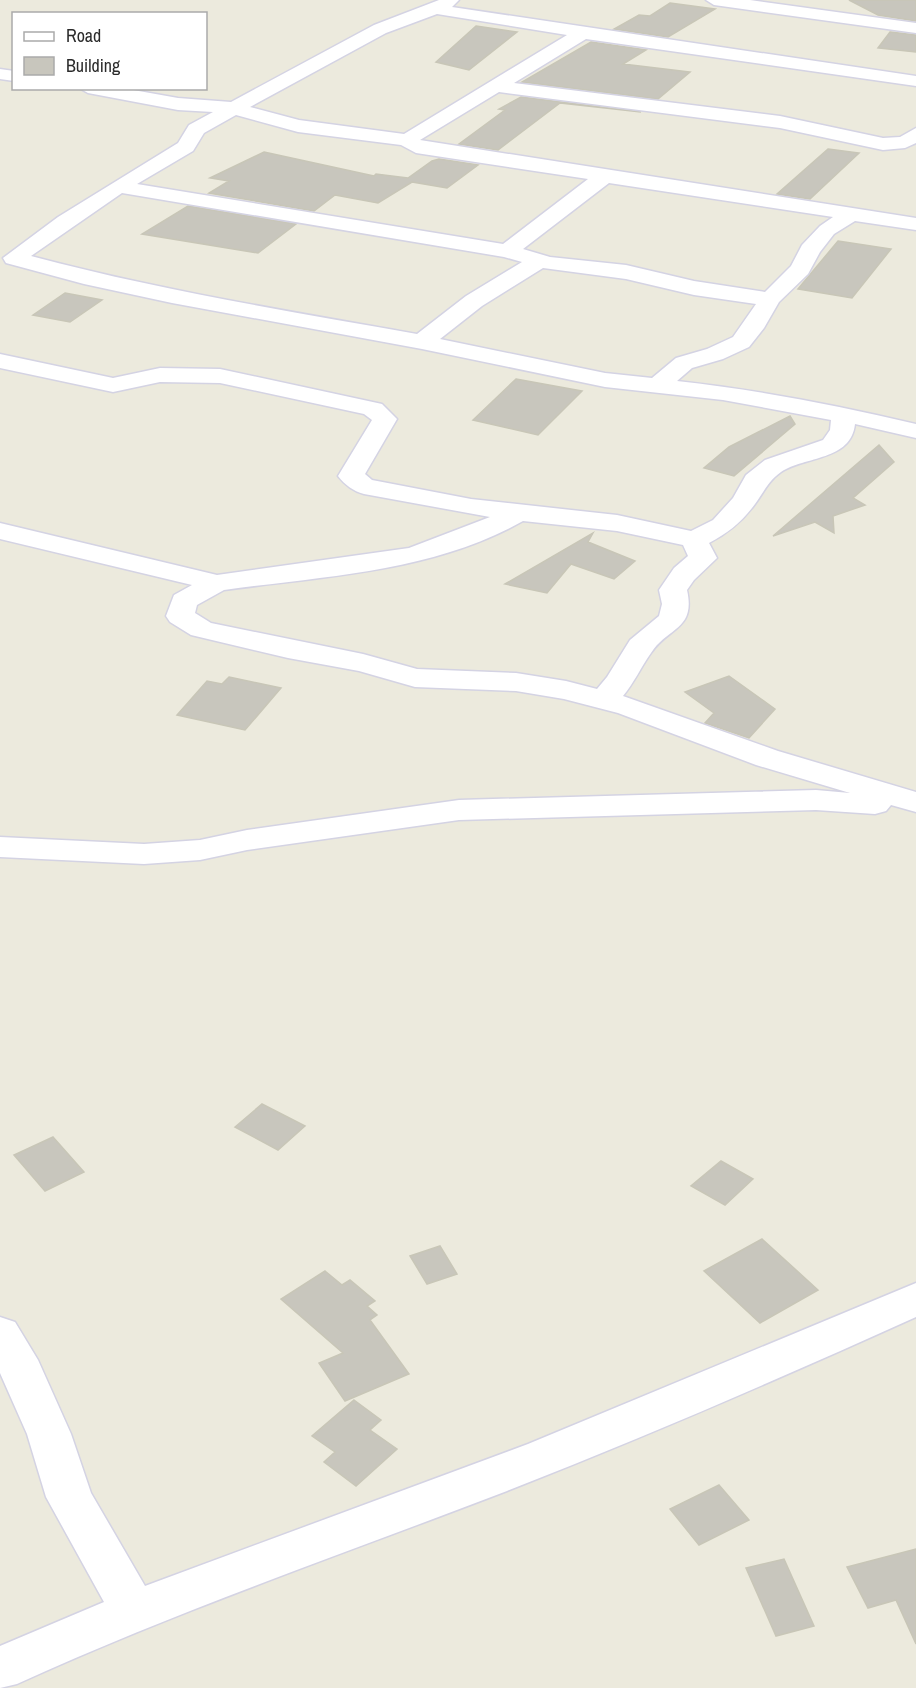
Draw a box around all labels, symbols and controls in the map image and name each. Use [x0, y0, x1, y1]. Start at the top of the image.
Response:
legend [12, 12, 207, 90]
text: Road [66, 23, 101, 48]
text: Building [66, 53, 121, 78]

